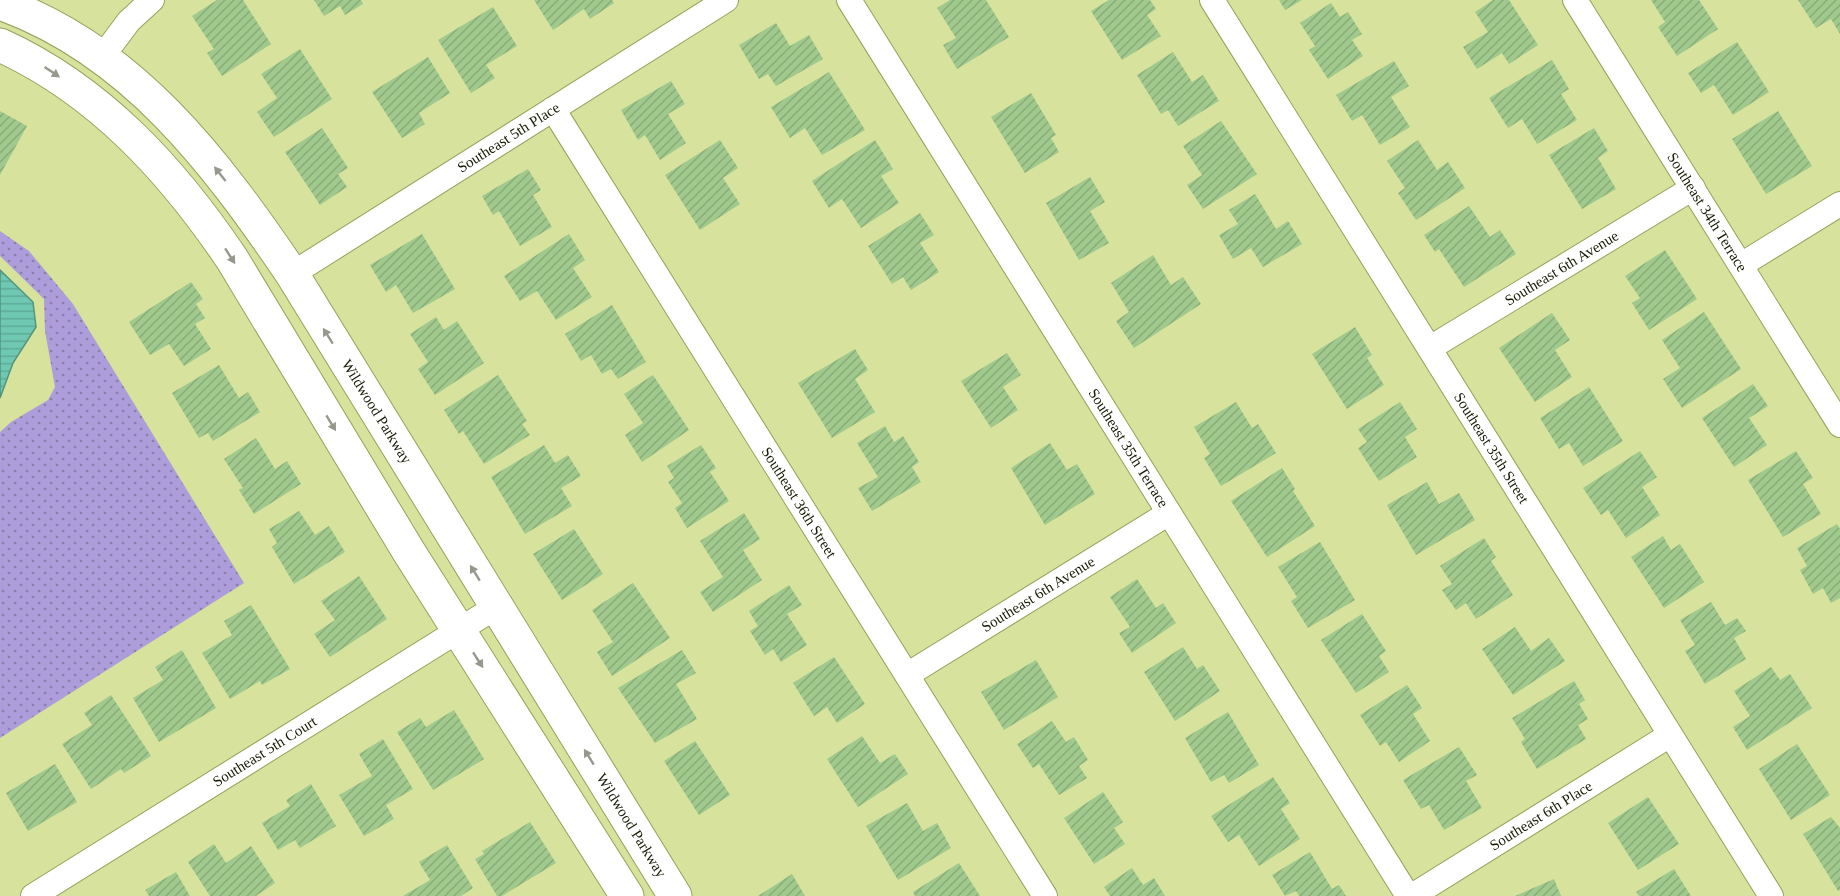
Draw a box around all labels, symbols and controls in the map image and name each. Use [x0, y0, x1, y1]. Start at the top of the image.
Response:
one-way arrow [44, 66, 60, 77]
street label: Southeast 5th Place [454, 99, 563, 175]
street label: Southeast 34th Terrace [1664, 150, 1751, 275]
one-way arrow [214, 166, 227, 182]
street label: Southeast 6th Avenue [1502, 227, 1621, 309]
one-way arrow [224, 248, 235, 264]
one-way arrow [323, 328, 334, 344]
street label: Wildwood Parkway [339, 357, 415, 467]
street label: Southeast 35th Terrace [1085, 386, 1172, 511]
street label: Southeast 35th Street [1451, 390, 1532, 507]
one-way arrow [325, 415, 336, 431]
street label: Southeast 36th Street [758, 444, 840, 561]
street label: Southeast 6th Avenue [979, 553, 1098, 635]
one-way arrow [469, 565, 480, 581]
one-way arrow [472, 652, 483, 668]
street label: Southeast 5th Court [210, 713, 320, 790]
one-way arrow [583, 749, 594, 765]
street label: Wildwood Parkway [593, 770, 670, 881]
street label: Southeast 6th Place [1487, 777, 1595, 853]

